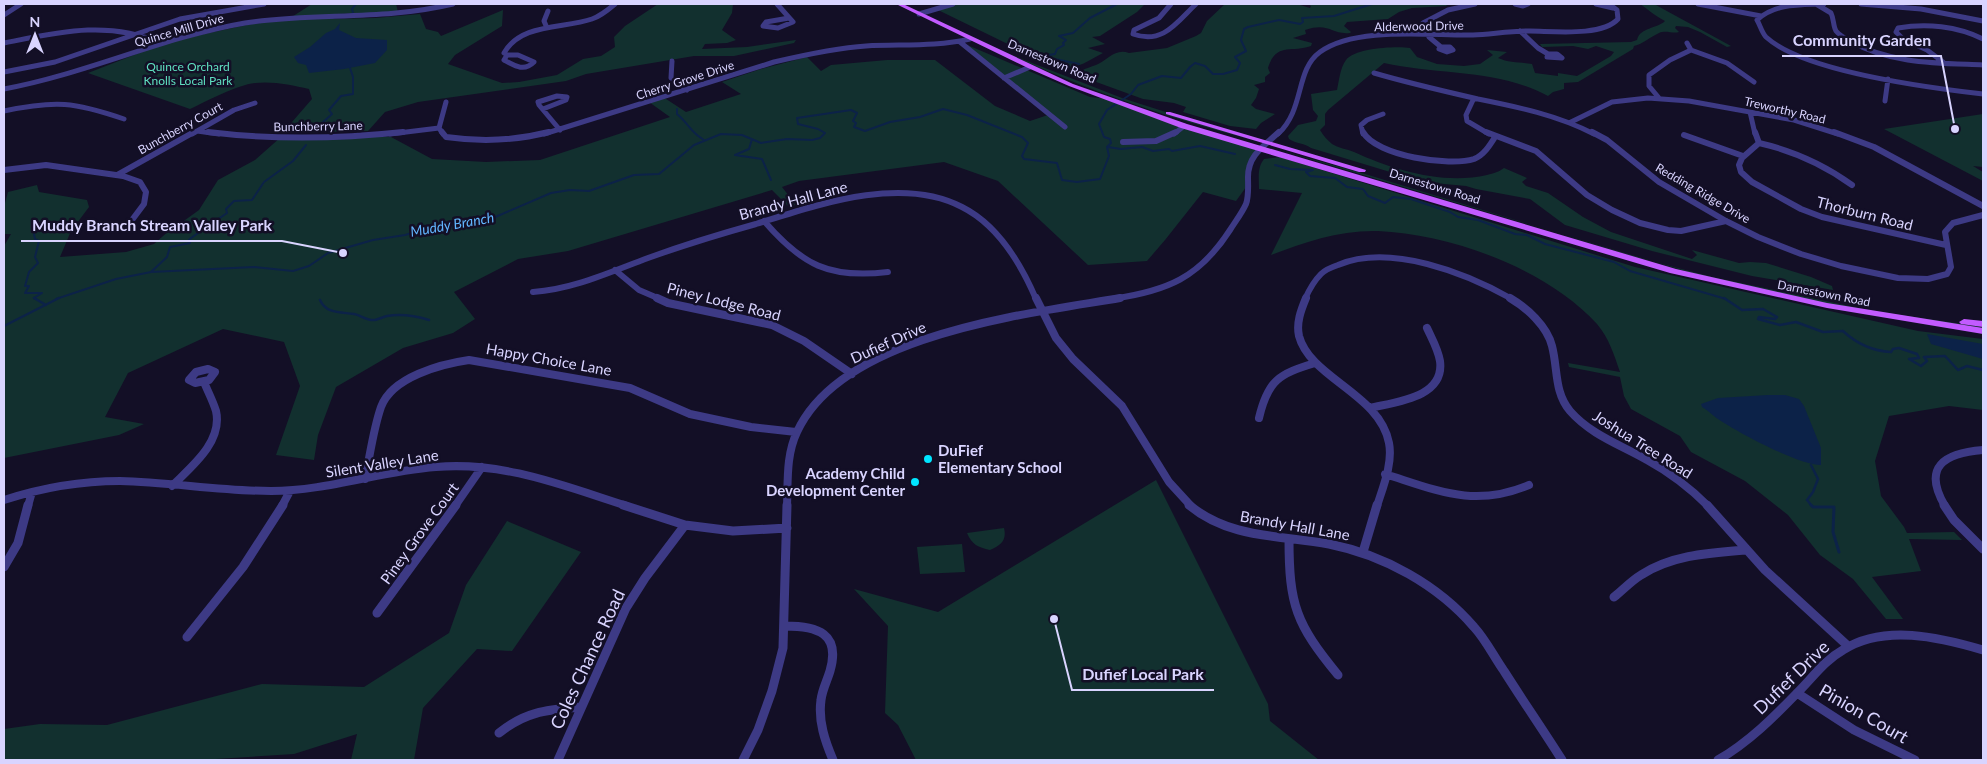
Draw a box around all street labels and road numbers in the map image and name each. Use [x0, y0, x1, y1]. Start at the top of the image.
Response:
street label: Quince Mill Drive [133, 10, 225, 50]
street label: Alderwood Drive [1374, 18, 1464, 34]
street label: Darnestown Road [1006, 36, 1098, 86]
street label: Cherry Grove Drive [634, 57, 736, 103]
street label: Treworthy Road [1743, 93, 1827, 127]
street label: Bunchberry Court [135, 98, 225, 157]
street label: Bunchberry Lane [273, 118, 363, 134]
street label: Redding Ridge Drive [1653, 160, 1753, 226]
street label: Darnestown Road [1388, 165, 1482, 207]
street label: Brandy Hall Lane [737, 177, 849, 223]
street label: Thorburn Road [1815, 192, 1915, 234]
street label: Darnestown Road [1776, 277, 1872, 309]
street label: Piney Lodge Road [665, 278, 783, 324]
street label: Dufief Drive [847, 317, 929, 367]
street label: Happy Choice Lane [485, 339, 613, 379]
street label: Joshua Tree Road [1590, 406, 1696, 482]
street label: Silent Valley Lane [324, 445, 440, 481]
street label: Piney Grove Court [376, 478, 462, 587]
street label: Brandy Hall Lane [1239, 506, 1351, 544]
street label: Coles Chance Road [545, 586, 629, 732]
street label: Dufief Drive [1749, 635, 1833, 719]
street label: Pinion Court [1815, 679, 1913, 748]

